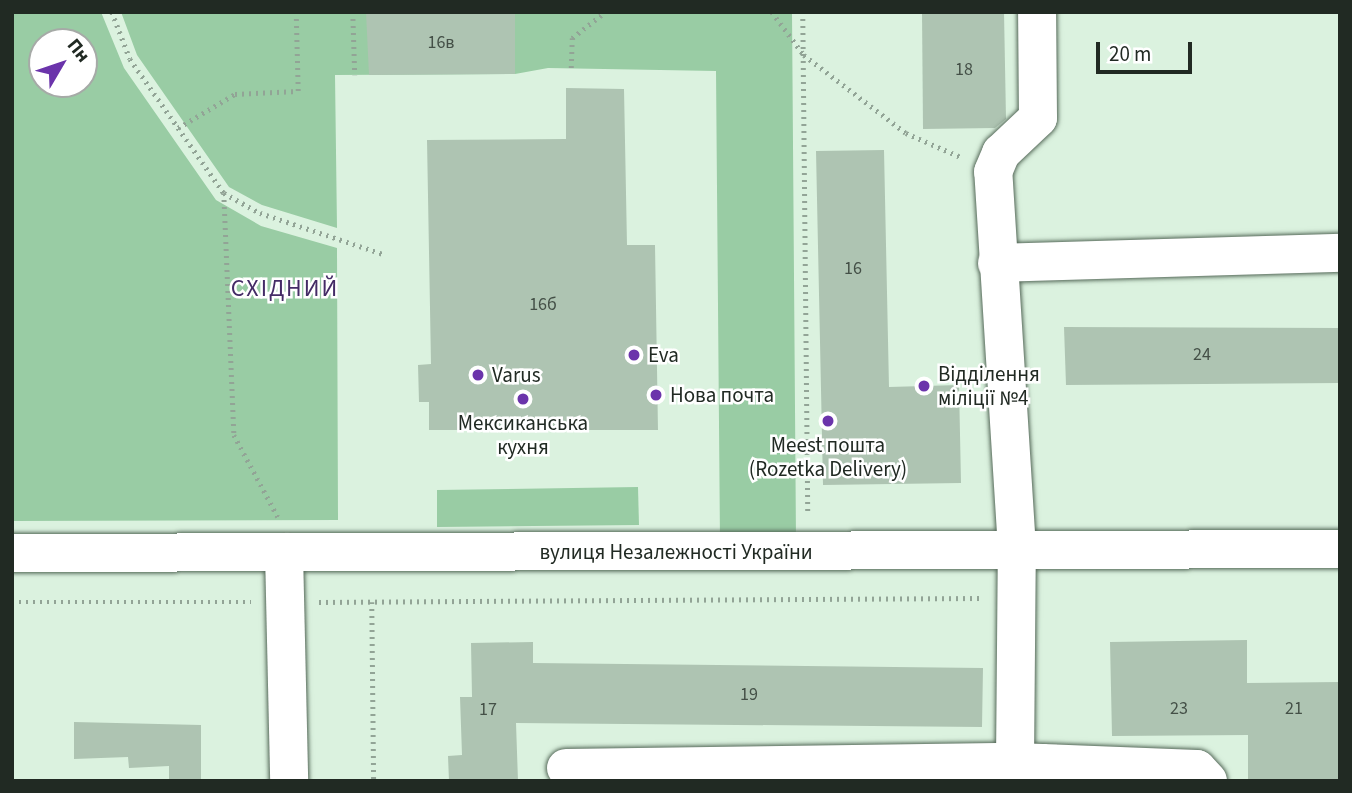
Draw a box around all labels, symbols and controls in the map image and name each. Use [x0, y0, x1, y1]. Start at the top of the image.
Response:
north arrow [28, 28, 98, 98]
scale bar [1100, 28, 1196, 72]
house number: 16в [427, 32, 455, 54]
text: Пн [60, 33, 96, 68]
text: 20 m [1109, 39, 1151, 69]
house number: 18 [955, 59, 973, 81]
house number: 16 [844, 258, 862, 280]
district label: СХІДНИЙ [232, 275, 338, 303]
house number: 16б [529, 294, 557, 316]
place label: Eva [648, 342, 679, 368]
house number: 24 [1193, 344, 1211, 366]
marker: Eva [626, 347, 642, 363]
place label: Відділення міліції №4 [938, 361, 1040, 411]
place label: Varus [492, 362, 540, 388]
marker: Varus [470, 367, 486, 383]
marker: Відділення міліції №4 [916, 378, 932, 394]
place label: Нова почта [670, 382, 774, 408]
marker: Нова почта [648, 387, 664, 403]
marker: Мексиканська кухня [515, 391, 531, 407]
place label: Мексиканська кухня [458, 410, 588, 460]
marker: Meest пошта (Rozetka Delivery) [820, 413, 836, 429]
place label: Meest пошта (Rozetka Delivery) [749, 432, 907, 482]
street label: вулиця Незалежності України [539, 539, 813, 565]
house number: 19 [740, 684, 758, 706]
house number: 23 [1170, 698, 1188, 720]
house number: 21 [1285, 698, 1303, 720]
house number: 17 [479, 699, 497, 721]

